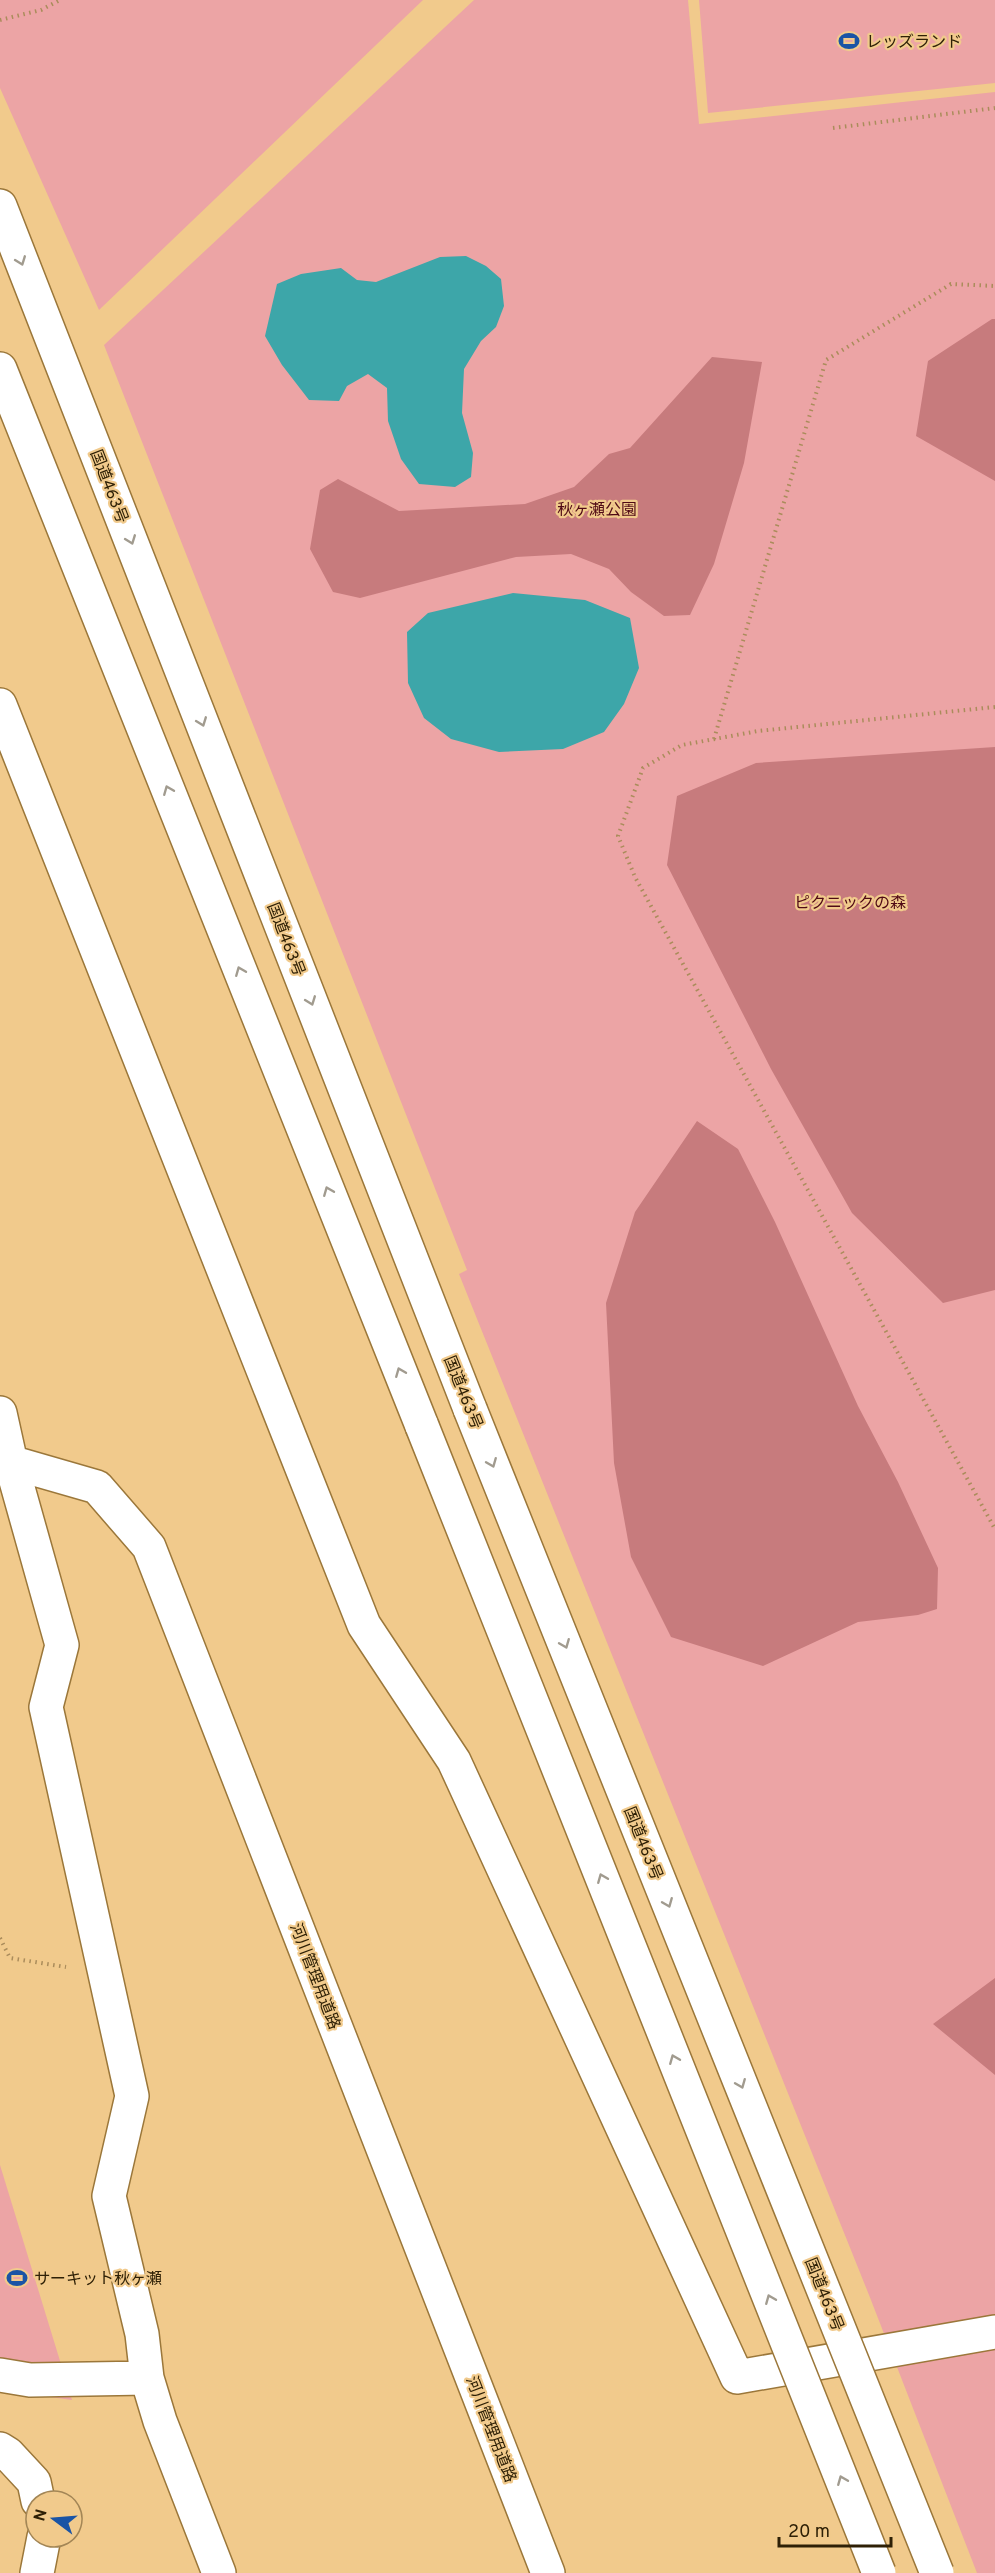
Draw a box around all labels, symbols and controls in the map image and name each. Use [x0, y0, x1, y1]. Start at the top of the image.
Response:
sports icon: レッズランド [837, 29, 861, 53]
place label: レッズランド [866, 33, 962, 53]
one-way arrow [14, 255, 26, 266]
street label: 国道463号 [85, 447, 131, 526]
park label: 秋ヶ瀬公園 [557, 501, 637, 521]
one-way arrow [123, 534, 136, 545]
one-way arrow [194, 716, 207, 727]
one-way arrow [163, 785, 175, 796]
park label: ピクニックの森 [794, 894, 906, 914]
street label: 国道463号 [262, 900, 308, 979]
one-way arrow [235, 966, 247, 977]
one-way arrow [304, 995, 316, 1006]
one-way arrow [323, 1186, 335, 1197]
street label: 国道463号 [438, 1353, 486, 1432]
one-way arrow [395, 1367, 407, 1378]
one-way arrow [485, 1457, 497, 1468]
one-way arrow [558, 1638, 570, 1649]
street label: 国道463号 [618, 1804, 666, 1883]
one-way arrow [597, 1873, 609, 1884]
one-way arrow [661, 1898, 674, 1908]
street label: 河川管理用道路 [285, 1921, 344, 2033]
one-way arrow [669, 2054, 681, 2065]
one-way arrow [734, 2078, 746, 2089]
street label: 国道463号 [799, 2255, 847, 2334]
sports icon: サーキット秋ヶ瀬 [5, 2266, 29, 2290]
place label: サーキット秋ヶ瀬 [34, 2270, 162, 2290]
one-way arrow [764, 2294, 777, 2304]
street label: 河川管理用道路 [461, 2374, 520, 2486]
one-way arrow [837, 2475, 849, 2486]
north arrow [24, 2489, 84, 2549]
text: N [30, 2507, 53, 2524]
scale bar [779, 2510, 892, 2548]
text: 20 m [788, 2521, 830, 2544]

